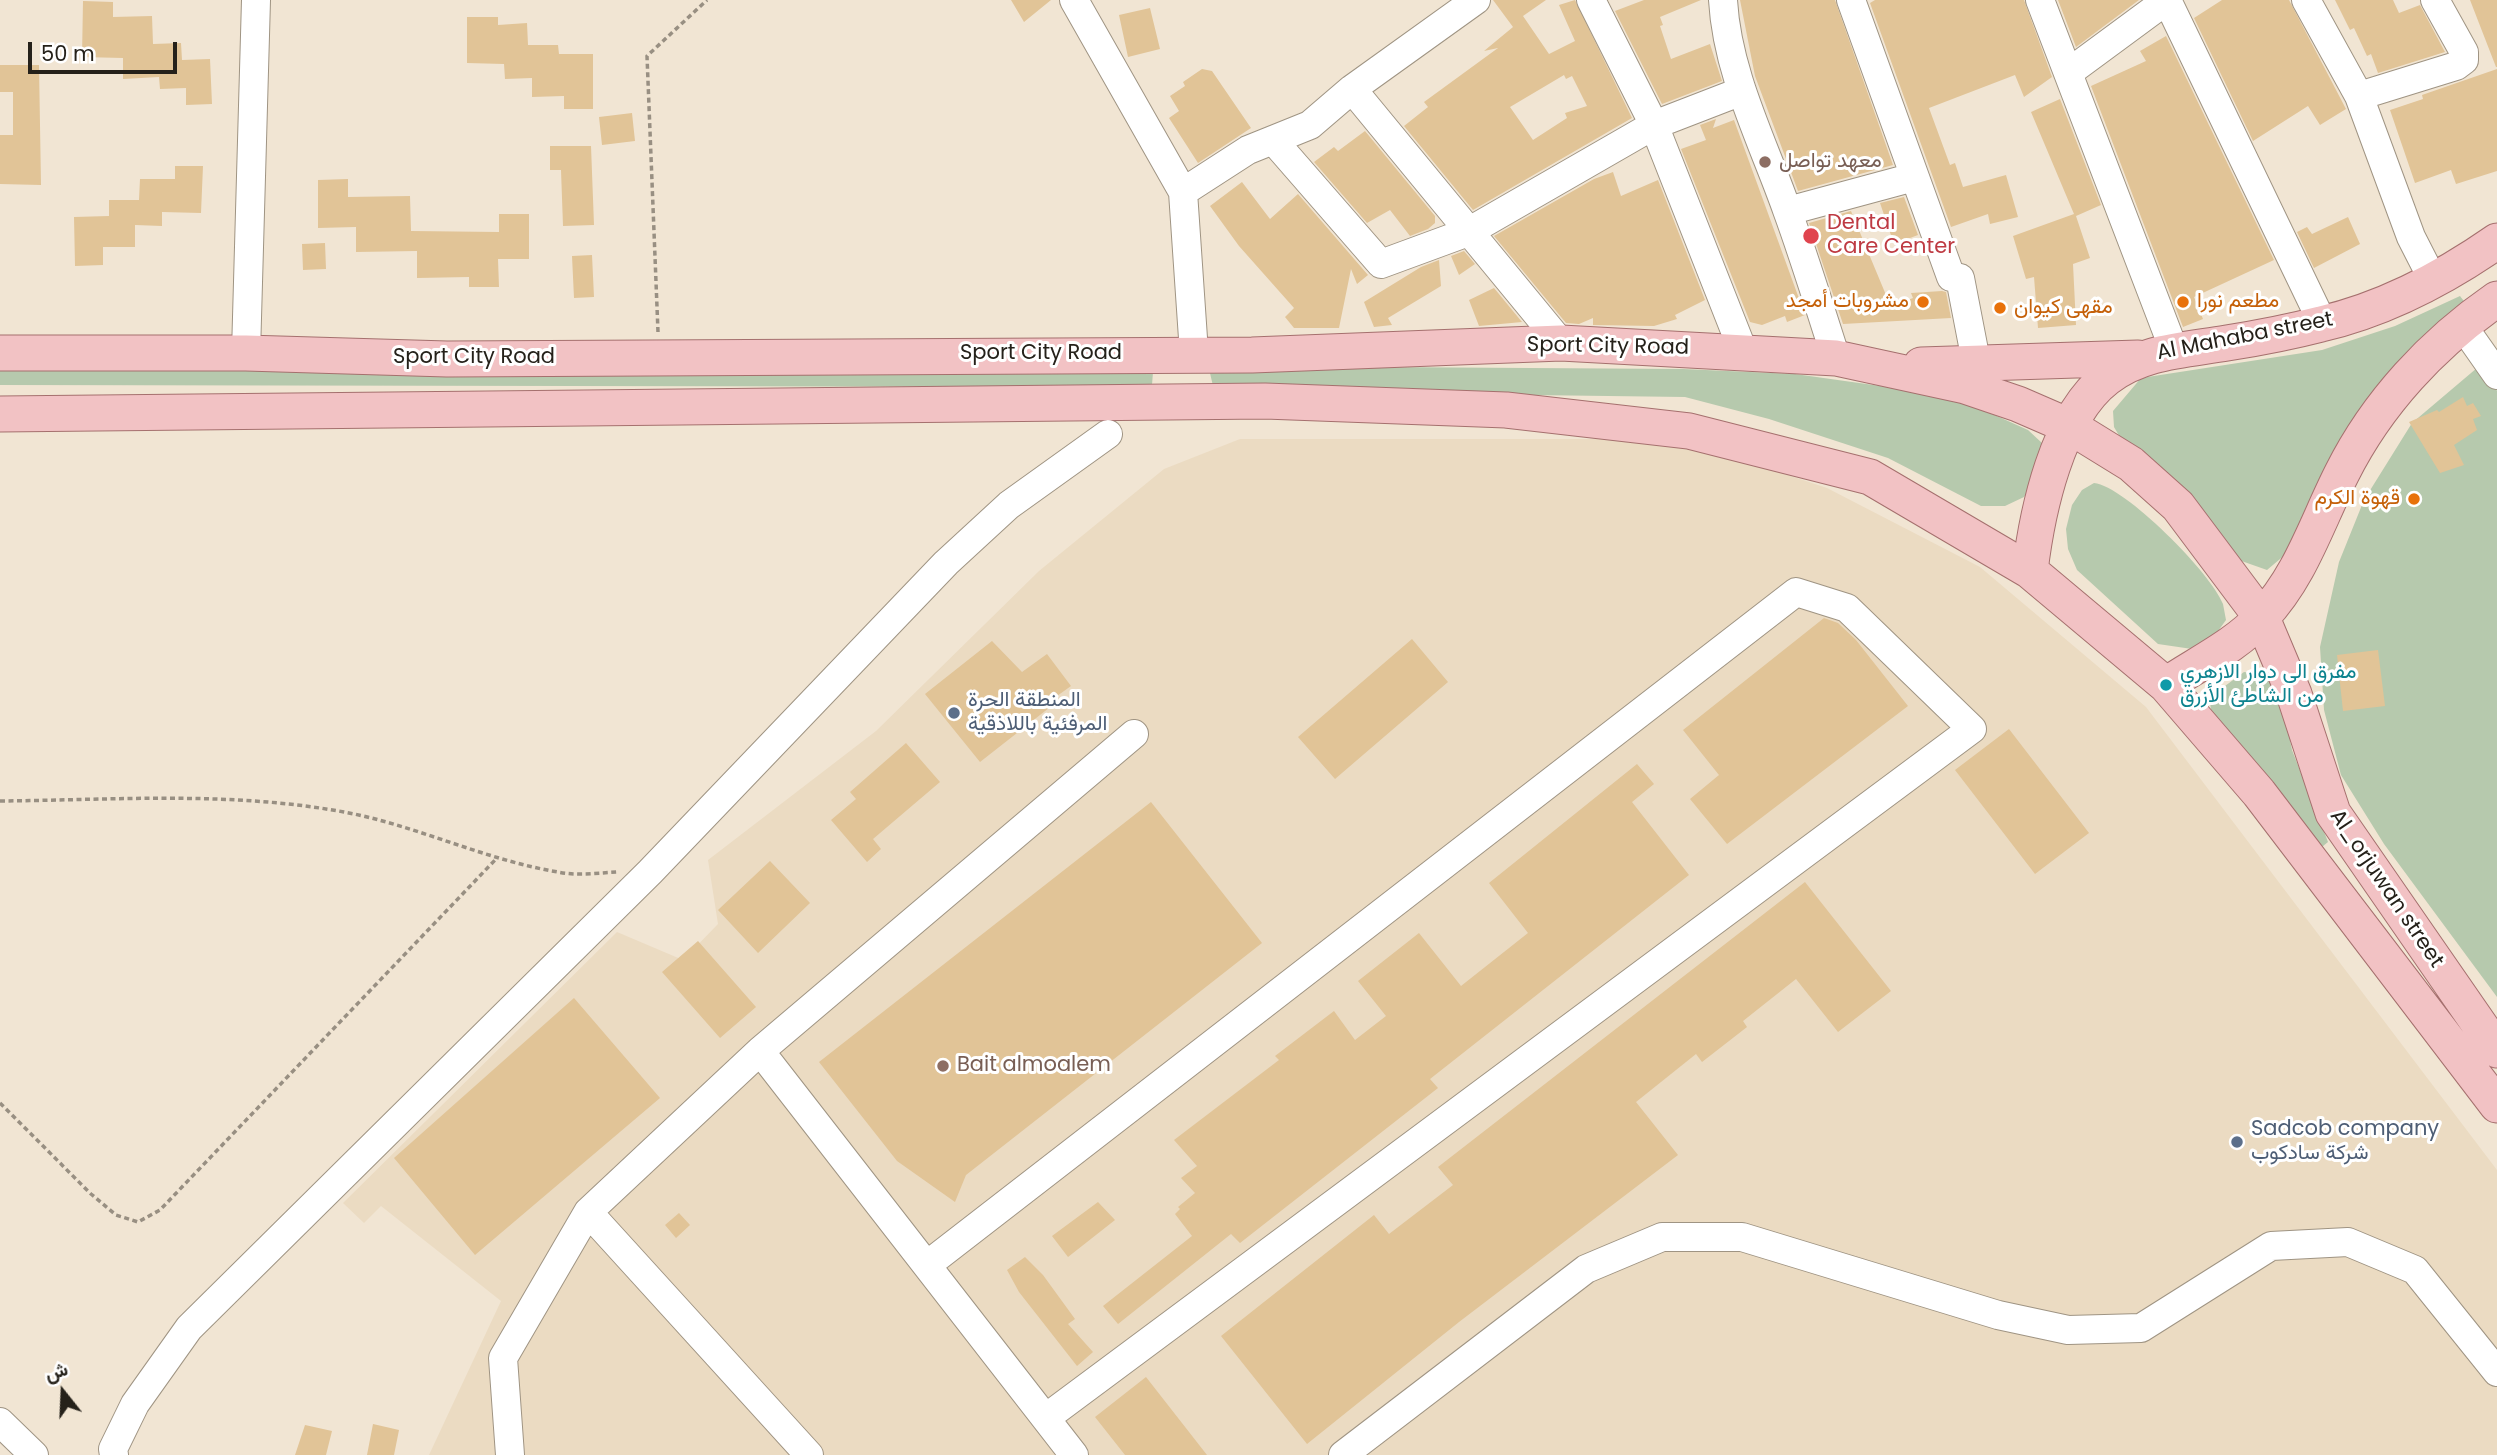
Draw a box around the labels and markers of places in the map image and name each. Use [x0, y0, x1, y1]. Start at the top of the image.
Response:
place label: معهد تواصل [1779, 149, 1882, 175]
marker: معهد تواصل [1757, 154, 1773, 170]
place label: Dental Care Center [1827, 211, 1955, 261]
marker: Dental Care Center [1801, 226, 1821, 246]
place label: مشروبات أمجد [1786, 289, 1909, 315]
place label: مطعم نورا [2197, 289, 2279, 315]
marker: مشروبات أمجد [1915, 294, 1931, 310]
marker: مطعم نورا [2175, 294, 2191, 310]
place label: مقهى كيوان [2014, 295, 2113, 321]
marker: مقهى كيوان [1992, 300, 2008, 316]
place label: قهوة الكرم [2315, 486, 2400, 512]
marker: قهوة الكرم [2406, 491, 2422, 507]
place label: مفرق الى دوار الازهري من الشاطئ الأزرق [2180, 660, 2356, 710]
marker: مفرق الى دوار الازهري من الشاطئ الأزرق [2158, 677, 2174, 693]
place label: المنطقة الحرة المرفئية باللاذقية [968, 688, 1107, 738]
marker: المنطقة الحرة المرفئية باللاذقية [946, 705, 962, 721]
place label: Bait almoalem [957, 1053, 1111, 1079]
marker: Bait almoalem [935, 1058, 951, 1074]
place label: Sadcob company شركة سادكوب [2251, 1117, 2439, 1167]
marker: Sadcob company شركة سادكوب [2229, 1134, 2245, 1150]

